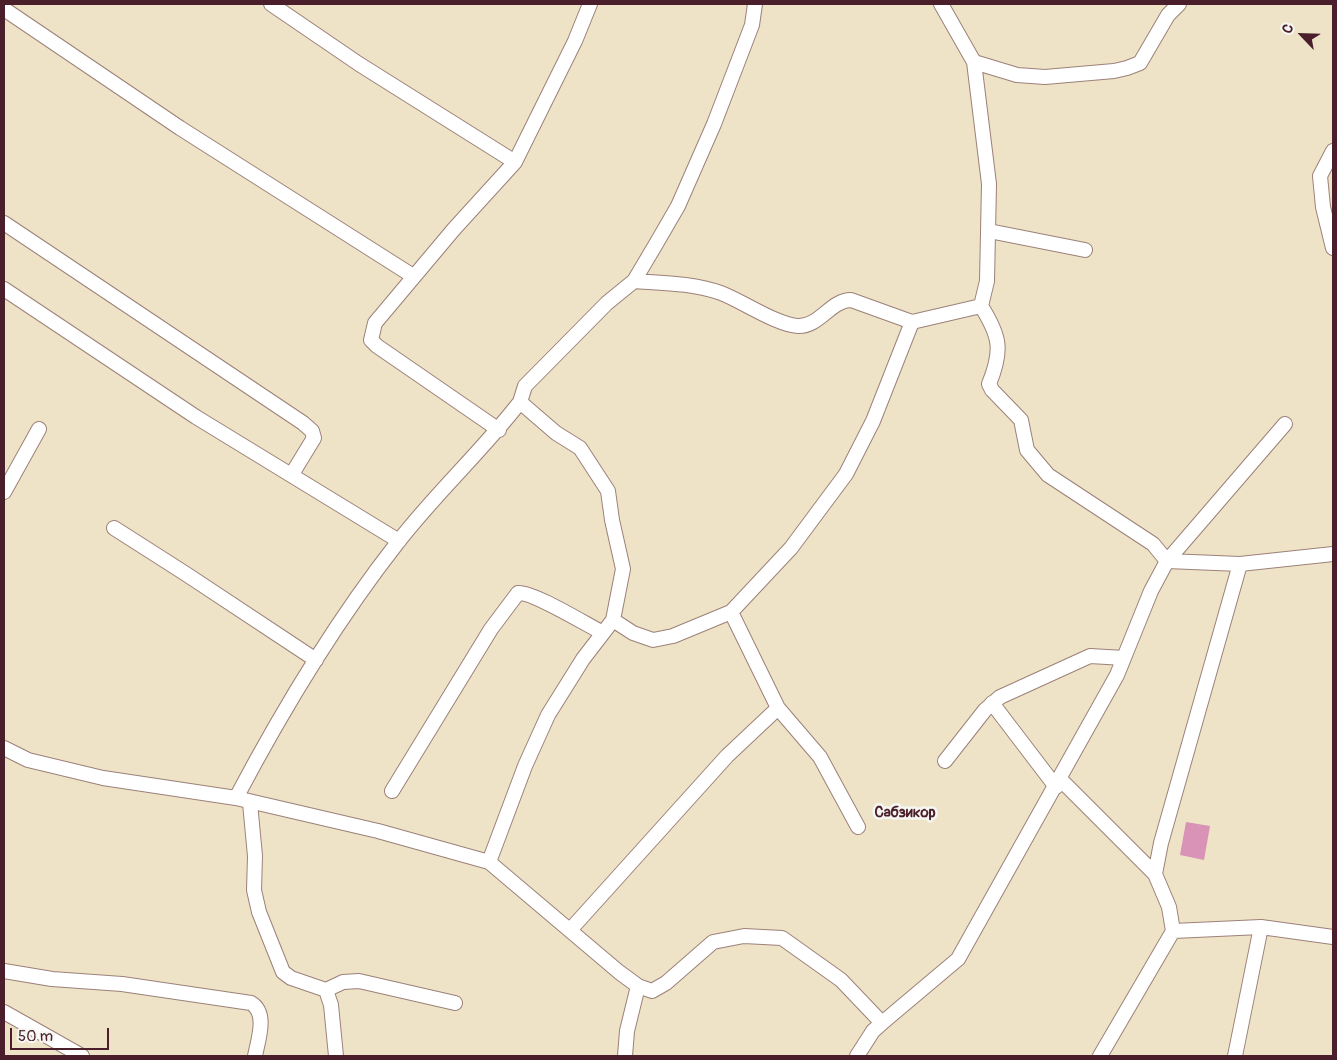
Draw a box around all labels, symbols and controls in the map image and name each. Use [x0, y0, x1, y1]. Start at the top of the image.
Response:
north arrow [1277, 10, 1327, 60]
text: С [1278, 21, 1297, 36]
district label: Сабзикор [874, 804, 936, 822]
scale bar [12, 1018, 111, 1050]
text: 50 m [18, 1027, 53, 1046]

